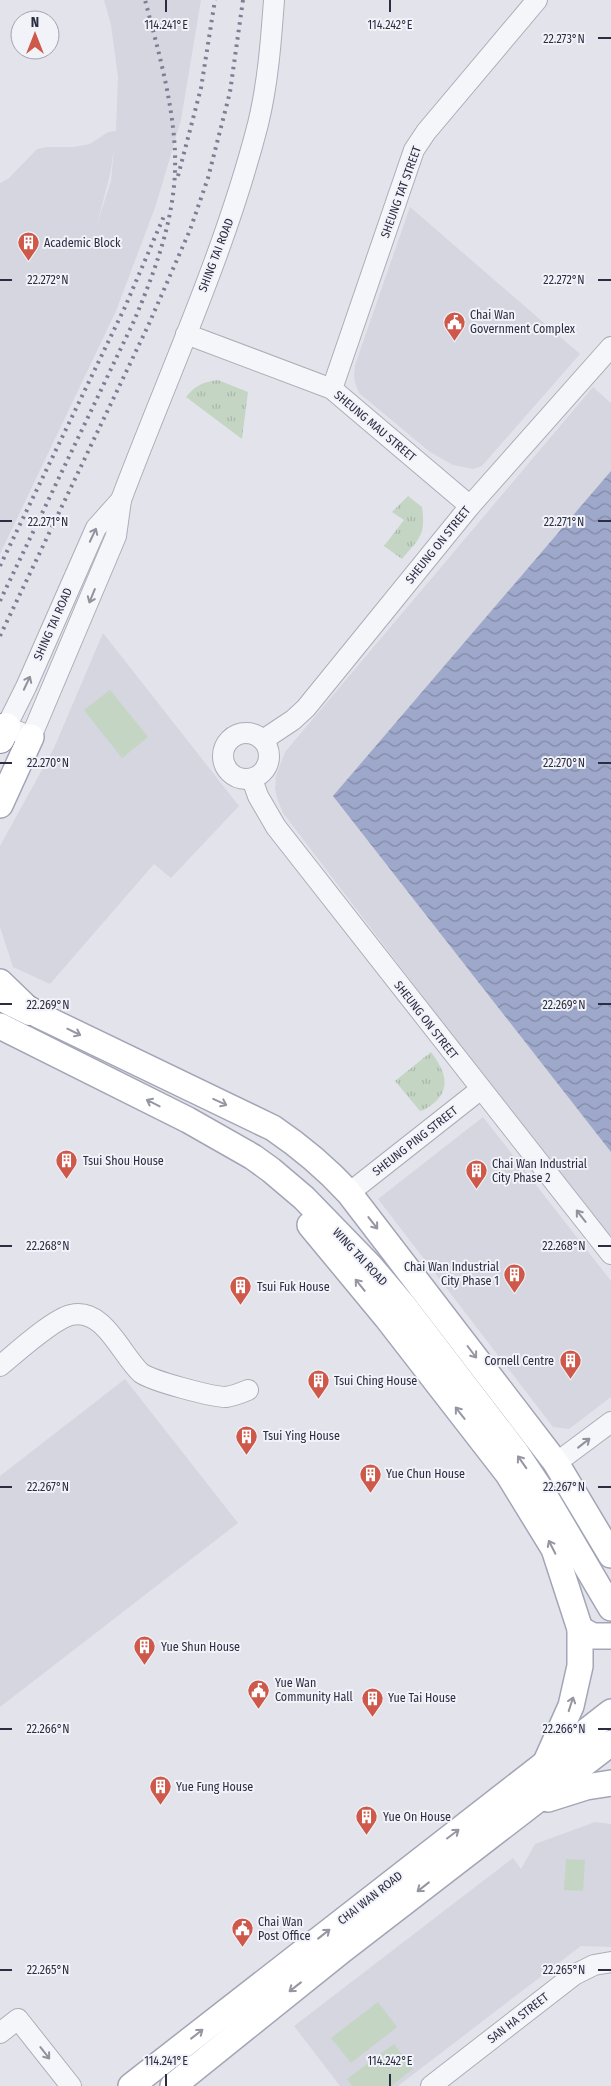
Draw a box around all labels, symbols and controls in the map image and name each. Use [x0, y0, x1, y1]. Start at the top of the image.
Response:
north arrow [10, 10, 60, 60]
text: N [31, 14, 39, 31]
text: 114.241°E [144, 18, 188, 32]
text: 114.242°E [368, 18, 413, 32]
text: 22.273°N [543, 32, 585, 46]
street label: SHEUNG TAT STREET [378, 144, 424, 240]
street label: SHING TAI ROAD [196, 216, 236, 294]
building icon: Academic Block [16, 231, 40, 262]
place label: Academic Block [44, 236, 121, 250]
text: 22.272°N [27, 273, 69, 287]
text: 22.272°N [543, 273, 585, 287]
place label: Chai Wan Government Complex [470, 308, 576, 336]
public building icon: Chai Wan Government Complex [442, 310, 466, 341]
street label: SHEUNG MAU STREET [331, 388, 419, 464]
street label: SHEUNG ON STREET [403, 503, 474, 586]
text: 22.271°N [28, 515, 68, 529]
text: 22.271°N [544, 515, 584, 529]
one-way arrow [88, 527, 98, 542]
street label: SHING TAI ROAD [31, 586, 75, 662]
one-way arrow [87, 588, 96, 603]
one-way arrow [23, 676, 33, 691]
text: 22.270°N [27, 756, 69, 770]
text: 22.270°N [543, 756, 585, 770]
street label: SHEUNG ON STREET [391, 978, 461, 1062]
text: 22.269°N [27, 998, 69, 1012]
text: 22.269°N [543, 998, 585, 1012]
one-way arrow [66, 1027, 81, 1037]
one-way arrow [146, 1098, 161, 1107]
one-way arrow [212, 1098, 227, 1107]
street label: SHEUNG PING STREET [370, 1103, 461, 1178]
building icon: Tsui Shou House [55, 1149, 79, 1180]
place label: Tsui Shou House [83, 1154, 164, 1168]
place label: Chai Wan Industrial City Phase 2 [492, 1157, 587, 1185]
building icon: Chai Wan Industrial City Phase 2 [464, 1159, 488, 1190]
one-way arrow [575, 1210, 586, 1223]
one-way arrow [367, 1216, 378, 1229]
street label: WING TAI ROAD [330, 1225, 390, 1289]
text: 22.268°N [26, 1239, 70, 1253]
text: 22.268°N [542, 1239, 586, 1253]
place label: Chai Wan Industrial City Phase 1 [404, 1260, 499, 1288]
building icon: Chai Wan Industrial City Phase 1 [503, 1262, 527, 1293]
building icon: Tsui Fuk House [229, 1275, 253, 1306]
one-way arrow [354, 1279, 365, 1292]
place label: Tsui Fuk House [257, 1280, 330, 1294]
one-way arrow [467, 1345, 477, 1359]
building icon: Cornell Centre [558, 1349, 582, 1380]
place label: Cornell Centre [484, 1354, 554, 1368]
building icon: Tsui Ching House [306, 1369, 330, 1400]
place label: Tsui Ching House [334, 1374, 417, 1388]
one-way arrow [455, 1407, 466, 1420]
building icon: Tsui Ying House [235, 1424, 259, 1455]
place label: Tsui Ying House [263, 1429, 340, 1443]
one-way arrow [577, 1438, 591, 1448]
one-way arrow [517, 1455, 527, 1469]
building icon: Yue Chun House [358, 1462, 382, 1493]
place label: Yue Chun House [386, 1467, 465, 1481]
text: 22.267°N [27, 1480, 69, 1494]
text: 22.267°N [543, 1480, 585, 1494]
one-way arrow [547, 1540, 556, 1555]
building icon: Yue Shun House [133, 1635, 157, 1666]
place label: Yue Shun House [161, 1640, 240, 1654]
place label: Yue Wan Community Hall [275, 1676, 353, 1704]
public building icon: Yue Wan Community Hall [247, 1678, 271, 1709]
building icon: Yue Tai House [360, 1686, 384, 1717]
place label: Yue Tai House [388, 1691, 456, 1705]
one-way arrow [567, 1696, 577, 1712]
text: 22.266°N [26, 1722, 70, 1736]
text: 22.266°N [542, 1722, 586, 1736]
building icon: Yue Fung House [148, 1775, 172, 1806]
place label: Yue Fung House [176, 1780, 253, 1794]
building icon: Yue On House [355, 1805, 379, 1836]
place label: Yue On House [383, 1810, 451, 1824]
one-way arrow [446, 1829, 459, 1840]
street label: CHAI WAN ROAD [335, 1868, 405, 1928]
one-way arrow [416, 1882, 430, 1892]
place label: Chai Wan Post Office [258, 1915, 310, 1943]
public building icon: Chai Wan Post Office [230, 1917, 254, 1948]
one-way arrow [318, 1928, 331, 1939]
text: 22.265°N [27, 1963, 69, 1977]
text: 22.265°N [543, 1963, 585, 1977]
one-way arrow [289, 1982, 302, 1993]
street label: SAN HA STREET [485, 1990, 552, 2046]
one-way arrow [190, 2029, 203, 2040]
one-way arrow [39, 2046, 50, 2059]
text: 114.241°E [144, 2054, 188, 2068]
text: 114.242°E [368, 2054, 413, 2068]

